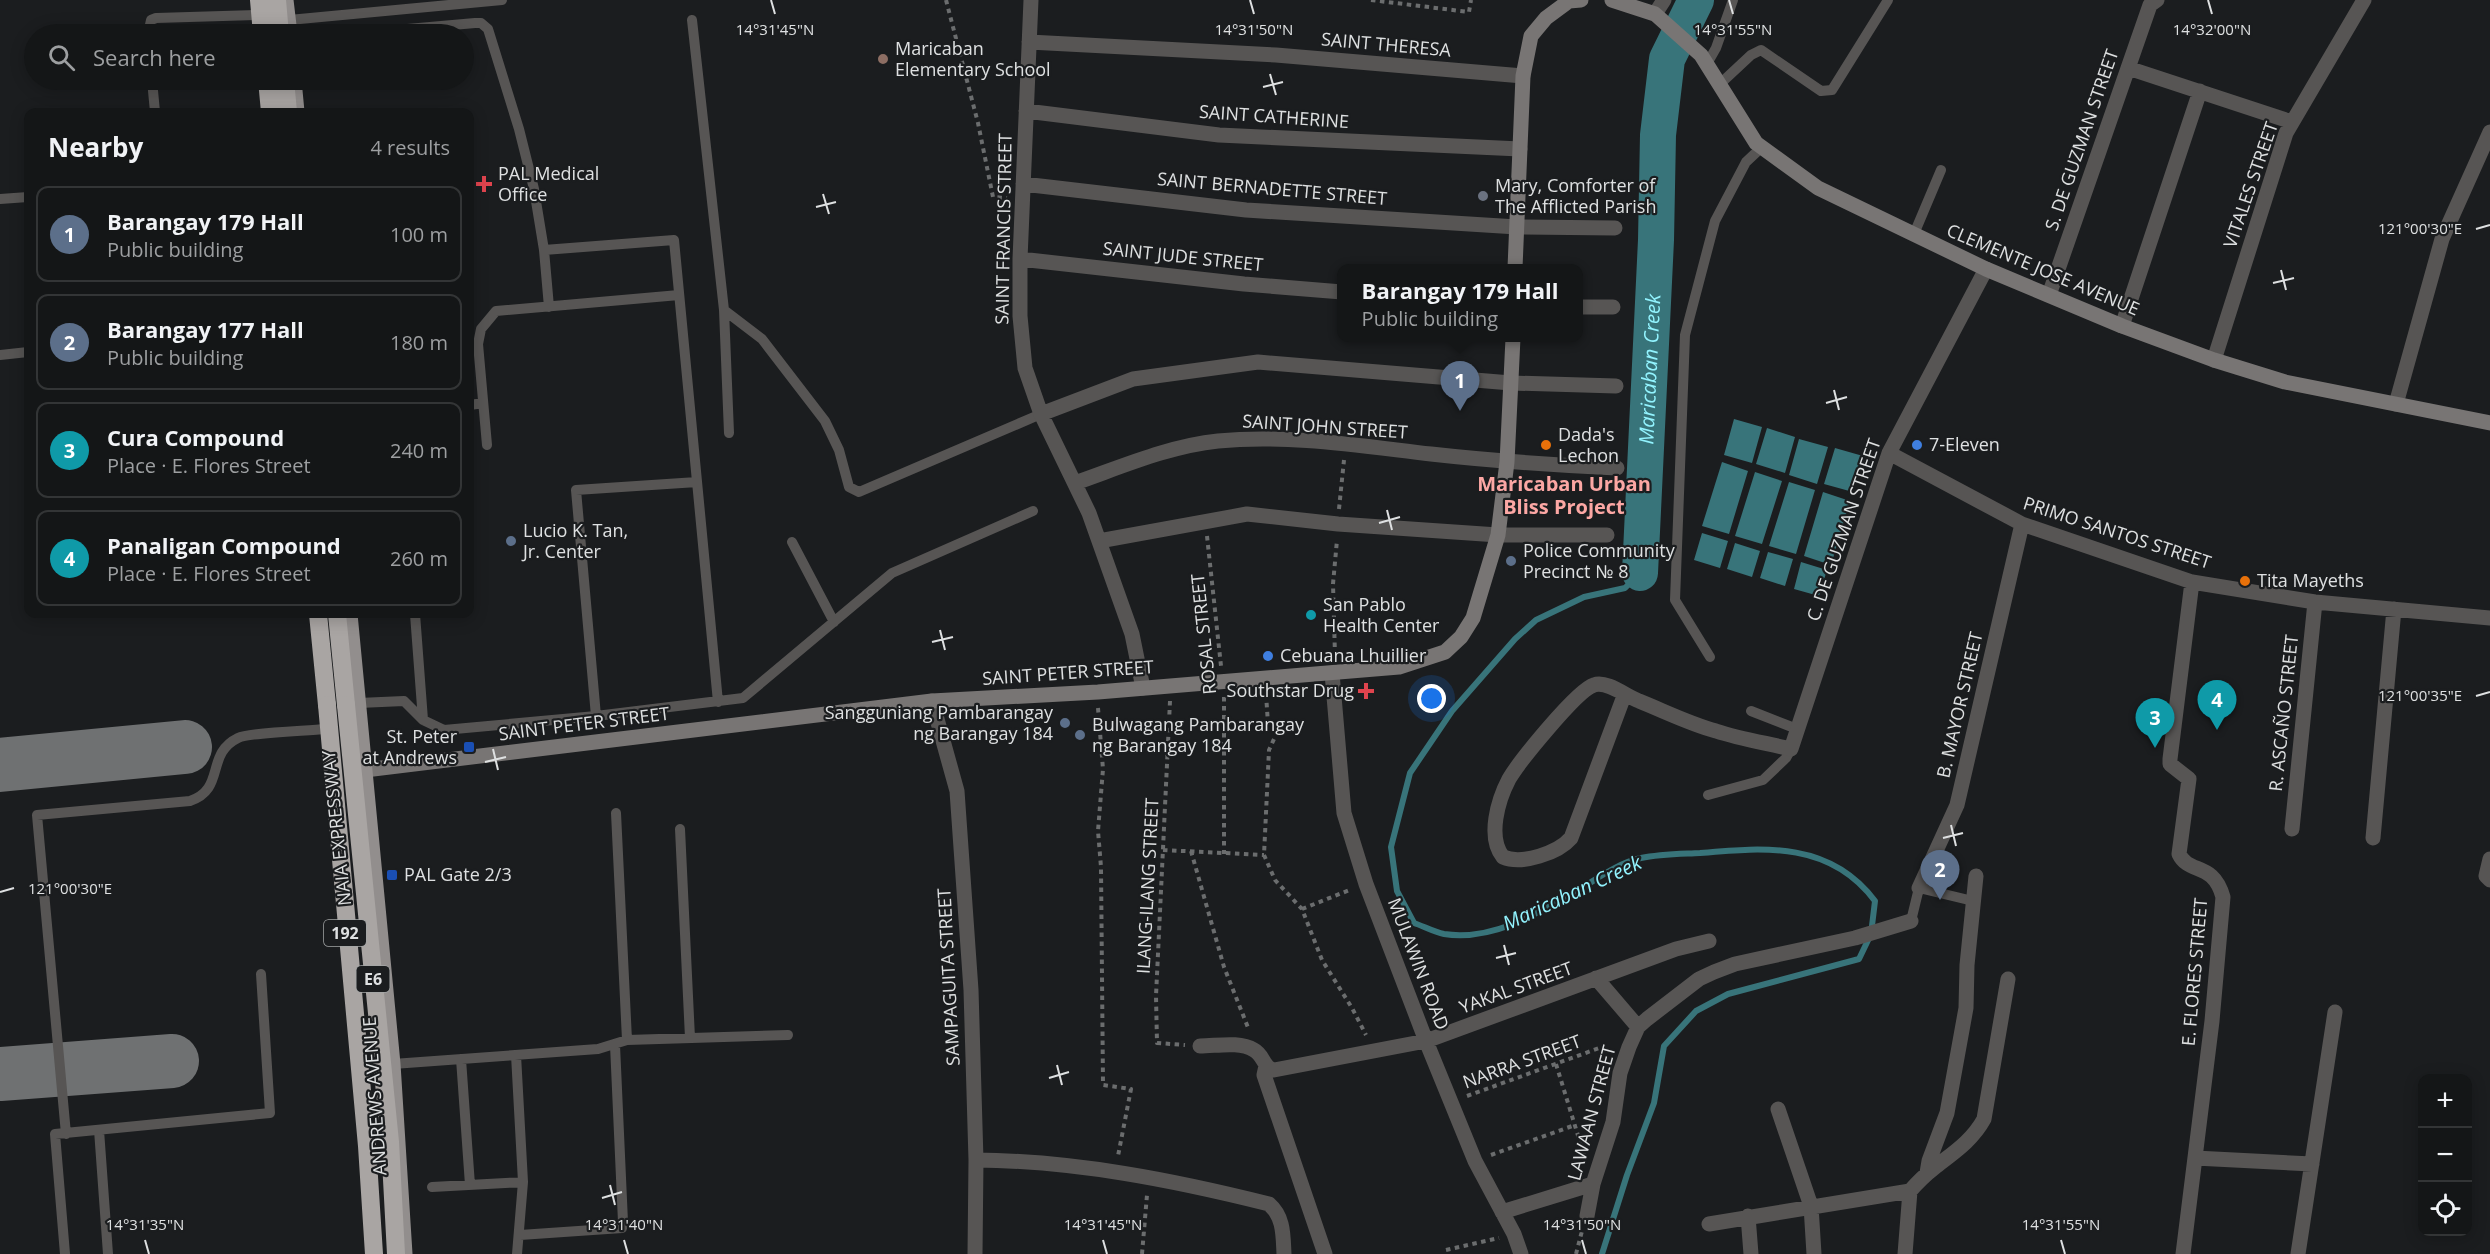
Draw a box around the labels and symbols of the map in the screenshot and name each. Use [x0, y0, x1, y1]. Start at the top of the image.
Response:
text: 14°31'45"N [736, 19, 814, 39]
text: 14°31'50"N [1215, 19, 1293, 39]
text: 14°31'55"N [1694, 19, 1772, 39]
text: 14°32'00"N [2173, 19, 2251, 39]
street label: SAINT THERESA [1320, 26, 1452, 62]
place label: Maricaban Elementary School [895, 36, 1051, 81]
street label: S. DE GUZMAN STREET [2039, 46, 2123, 233]
marker: Maricaban Elementary School [876, 52, 890, 66]
street label: SAINT CATHERINE [1198, 99, 1350, 133]
street label: VITALES STREET [2217, 118, 2283, 251]
street label: SAINT FRANCIS STREET [989, 133, 1017, 325]
place label: PAL Medical Office [498, 161, 599, 206]
street label: SAINT BERNADETTE STREET [1156, 166, 1388, 210]
place label: Mary, Comforter of The Afflicted Parish [1495, 173, 1657, 218]
marker: PAL Medical Office [475, 175, 493, 193]
marker: Mary, Comforter of The Afflicted Parish [1476, 189, 1490, 203]
street label: CLEMENTE JOSE AVENUE [1943, 218, 2143, 321]
text: 121°00'30"E [2378, 218, 2462, 238]
street label: SAINT JUDE STREET [1102, 236, 1264, 276]
water label: Maricaban Creek [1632, 292, 1666, 445]
pin: 1 [1440, 362, 1480, 411]
street label: SAINT JOHN STREET [1242, 408, 1409, 444]
place label: Dada's Lechon [1558, 422, 1619, 467]
place label: 7-Eleven [1929, 432, 2000, 456]
street label: C. DE GUZMAN STREET [1801, 435, 1886, 624]
marker: Dada's Lechon [1539, 438, 1553, 452]
marker: 7-Eleven [1910, 438, 1924, 452]
district label: Maricaban Urban Bliss Project [1477, 470, 1651, 520]
street label: PRIMO SANTOS STREET [2020, 490, 2214, 574]
place label: Lucio K. Tan, Jr. Center [521, 518, 628, 563]
marker: Lucio K. Tan, Jr. Center [504, 534, 518, 548]
place label: Police Community Precinct № 8 [1523, 538, 1676, 583]
marker: Police Community Precinct № 8 [1504, 554, 1518, 568]
place label: Tita Mayeths [2257, 568, 2364, 592]
street label: ROSAL STREET [1185, 572, 1221, 696]
marker: Tita Mayeths [2238, 574, 2252, 588]
place label: San Pablo Health Center [1323, 592, 1440, 637]
marker: San Pablo Health Center [1304, 608, 1318, 622]
street label: B. MAYOR STREET [1931, 629, 1988, 780]
street label: R. ASCAÑO STREET [2263, 633, 2303, 792]
place label: Cebuana Lhuillier [1280, 643, 1427, 667]
marker: Cebuana Lhuillier [1261, 649, 1275, 663]
street label: SAINT PETER STREET [981, 654, 1155, 690]
place label: Southstar Drug [1227, 678, 1354, 702]
pin: 4 [2198, 680, 2236, 730]
marker: Southstar Drug [1359, 684, 1373, 698]
your location [1417, 684, 1446, 713]
text: 121°00'35"E [2378, 685, 2462, 705]
pin: 3 [2136, 698, 2174, 748]
place label: Sangguniang Pambarangay ng Barangay 184 [825, 700, 1054, 745]
street label: SAINT PETER STREET [497, 701, 671, 745]
place label: Bulwagang Pambarangay ng Barangay 184 [1092, 712, 1305, 757]
marker: Sangguniang Pambarangay ng Barangay 184 [1058, 716, 1072, 730]
place label: St. Peter at Andrews [362, 724, 458, 769]
marker: Bulwagang Pambarangay ng Barangay 184 [1073, 728, 1087, 742]
marker: St. Peter at Andrews [462, 740, 476, 754]
street label: NAIA EXPRESSWAY [316, 748, 356, 907]
street label: ILANG-ILANG STREET [1130, 797, 1164, 975]
water label: Maricaban Creek [1498, 848, 1647, 937]
pin: 2 [1920, 850, 1960, 900]
place label: PAL Gate 2/3 [404, 862, 512, 886]
marker: PAL Gate 2/3 [385, 868, 399, 882]
text: 121°00'30"E [28, 878, 112, 898]
street label: SAMPAGUITA STREET [931, 888, 965, 1066]
street label: MULAWIN ROAD [1383, 894, 1455, 1033]
street label: E. FLORES STREET [2176, 897, 2212, 1047]
road number: 192 [324, 920, 366, 946]
street label: YAKAL STREET [1456, 955, 1576, 1019]
road number: E6 [356, 966, 389, 992]
street label: ANDREWS AVENUE [356, 1016, 392, 1176]
street label: NARRA STREET [1459, 1029, 1584, 1094]
street label: LAWAAN STREET [1561, 1042, 1621, 1183]
text: 14°31'35"N [106, 1214, 184, 1234]
text: 14°31'40"N [585, 1214, 663, 1234]
text: 14°31'45"N [1064, 1214, 1142, 1234]
text: 14°31'50"N [1543, 1214, 1621, 1234]
text: 14°31'55"N [2022, 1214, 2100, 1234]

